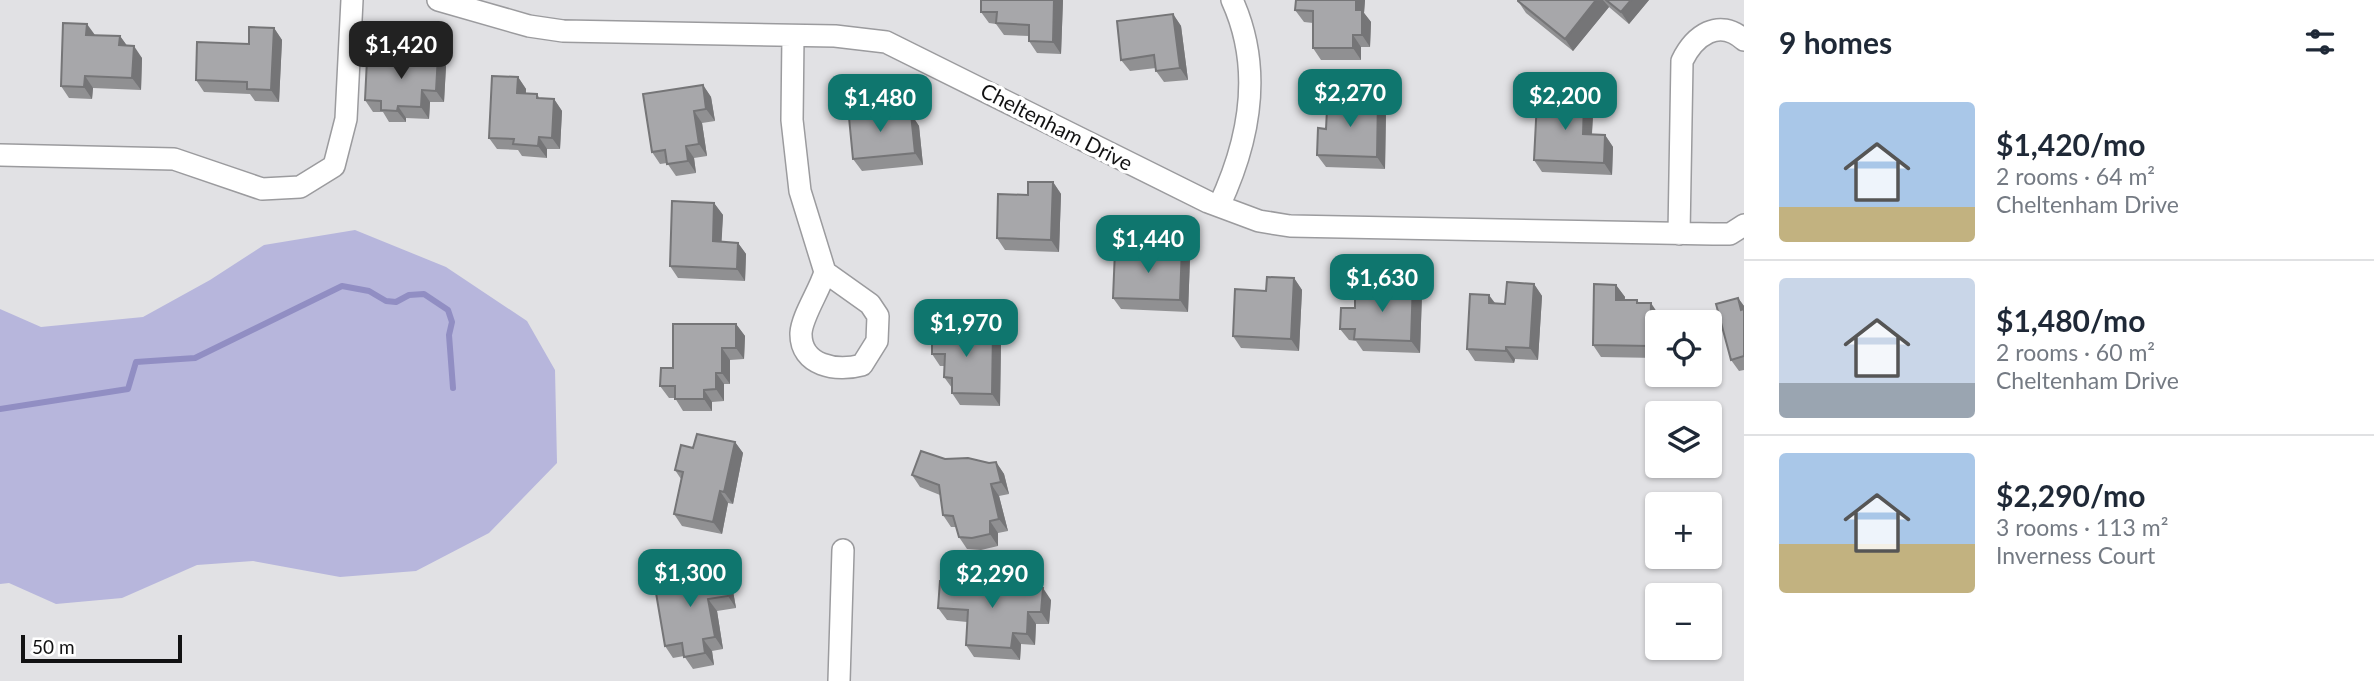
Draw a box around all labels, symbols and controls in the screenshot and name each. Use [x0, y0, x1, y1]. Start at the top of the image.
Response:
pin: $1,420 [344, 22, 458, 81]
icon: filters [2301, 23, 2339, 61]
text: 9 homes [1779, 24, 1892, 60]
text: $1,420 [365, 30, 437, 58]
pin: $2,270 [1293, 69, 1407, 129]
pin: $2,200 [1508, 72, 1622, 132]
pin: $1,480 [823, 74, 937, 134]
street label: Cheltenham Drive [977, 77, 1137, 175]
text: $2,270 [1314, 78, 1386, 106]
text: $2,200 [1529, 81, 1601, 109]
text: $1,480 [844, 83, 916, 111]
text: $1,420/mo [1996, 126, 2145, 162]
icon: home [1835, 130, 1919, 214]
text: 2 rooms · 64 m² [1996, 162, 2155, 190]
text: Cheltenham Drive [1996, 190, 2179, 218]
pin: $1,440 [1091, 216, 1205, 275]
text: $1,440 [1112, 224, 1184, 252]
pin: $1,630 [1325, 254, 1439, 314]
text: $1,630 [1346, 263, 1418, 291]
pin: $1,970 [909, 300, 1023, 359]
text: $1,480/mo [1996, 302, 2145, 338]
icon: home [1835, 306, 1919, 390]
text: $1,970 [930, 308, 1002, 336]
map controls [1645, 310, 1722, 660]
button: locate [1645, 310, 1722, 387]
text: 2 rooms · 60 m² [1996, 338, 2155, 366]
text: Cheltenham Drive [1996, 366, 2179, 394]
button: layers [1645, 401, 1722, 478]
text: $2,290/mo [1996, 477, 2145, 513]
icon: home [1835, 481, 1919, 565]
button: + [1645, 492, 1722, 569]
text: 3 rooms · 113 m² [1996, 513, 2168, 541]
text: Inverness Court [1996, 541, 2155, 569]
pin: $1,300 [633, 550, 747, 609]
pin: $2,290 [935, 550, 1049, 610]
text: $1,300 [654, 558, 726, 586]
text: $2,290 [956, 559, 1028, 587]
button: − [1645, 583, 1722, 660]
scale bar [21, 632, 182, 664]
text: 50 m [32, 635, 75, 658]

